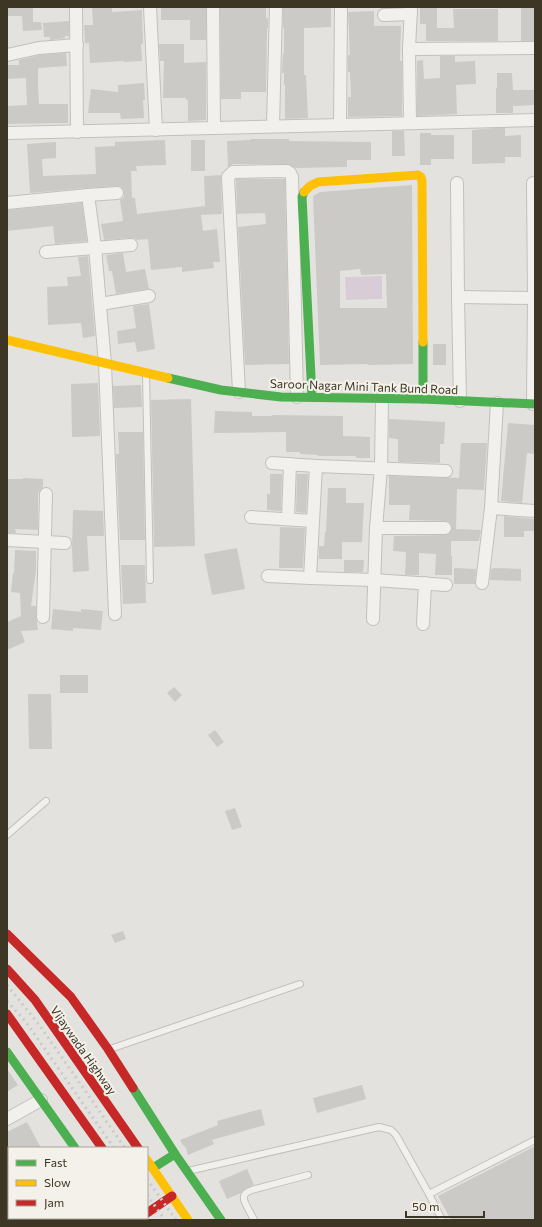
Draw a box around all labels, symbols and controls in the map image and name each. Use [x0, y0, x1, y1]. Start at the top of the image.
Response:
street label: Saroor Nagar Mini Tank Bund Road [270, 376, 458, 396]
street label: Vijaywada Highway [48, 1003, 120, 1097]
legend [8, 1147, 148, 1219]
text: Fast [44, 1155, 67, 1169]
text: Slow [44, 1175, 71, 1189]
scale bar [406, 1193, 484, 1219]
text: Jam [44, 1195, 64, 1210]
text: 50 m [412, 1199, 440, 1213]

